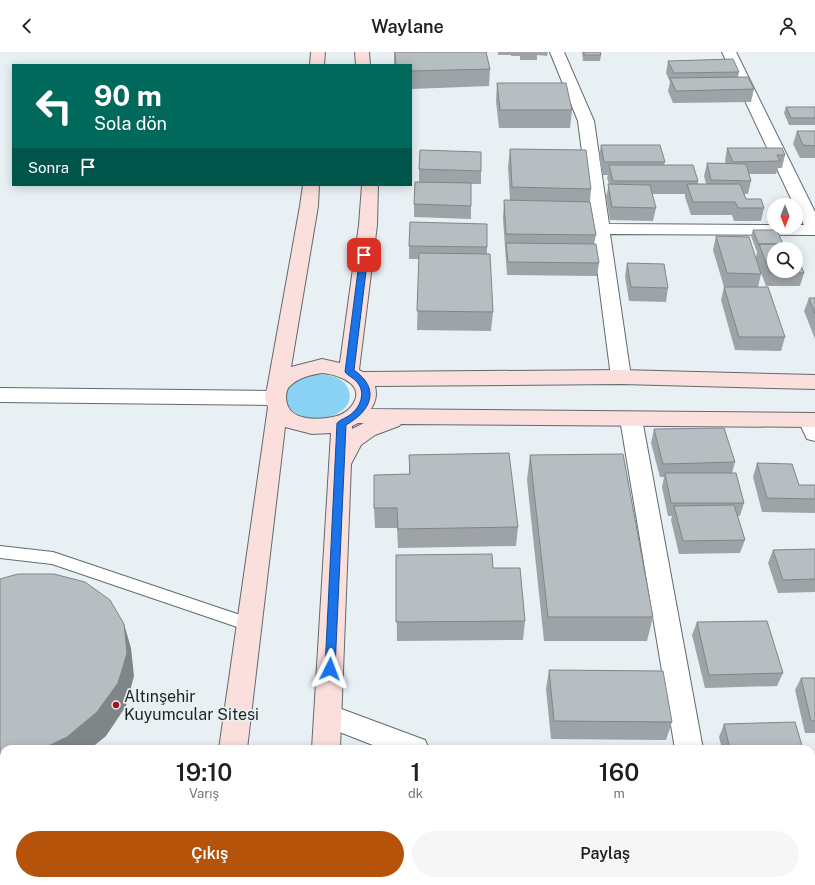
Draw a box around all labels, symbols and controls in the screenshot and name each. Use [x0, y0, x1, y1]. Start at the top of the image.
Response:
icon: back [16, 15, 38, 37]
icon: person [777, 15, 799, 37]
text: Waylane [371, 16, 444, 37]
text: 90 m [94, 79, 162, 112]
icon: left [28, 80, 80, 132]
text: Sola dön [94, 113, 167, 134]
icon: arrive [77, 156, 99, 178]
text: Sonra [28, 159, 69, 176]
north arrow [767, 198, 803, 234]
map controls [767, 198, 803, 278]
pin [347, 238, 381, 272]
button: search [767, 242, 803, 278]
icon: arrive [353, 244, 375, 266]
position arrow [309, 648, 351, 690]
place label: Altınşehir Kuyumcular Sitesi [124, 687, 259, 724]
marker: Altınşehir Kuyumcular Sitesi [111, 700, 121, 710]
text: 19:10 [176, 758, 232, 786]
text: 1 [411, 758, 421, 786]
text: 160 [599, 758, 639, 786]
text: Varış [189, 786, 219, 801]
text: dk [408, 786, 423, 801]
text: m [613, 786, 625, 801]
button: Çıkış [16, 831, 404, 877]
button: Paylaş [412, 831, 799, 877]

